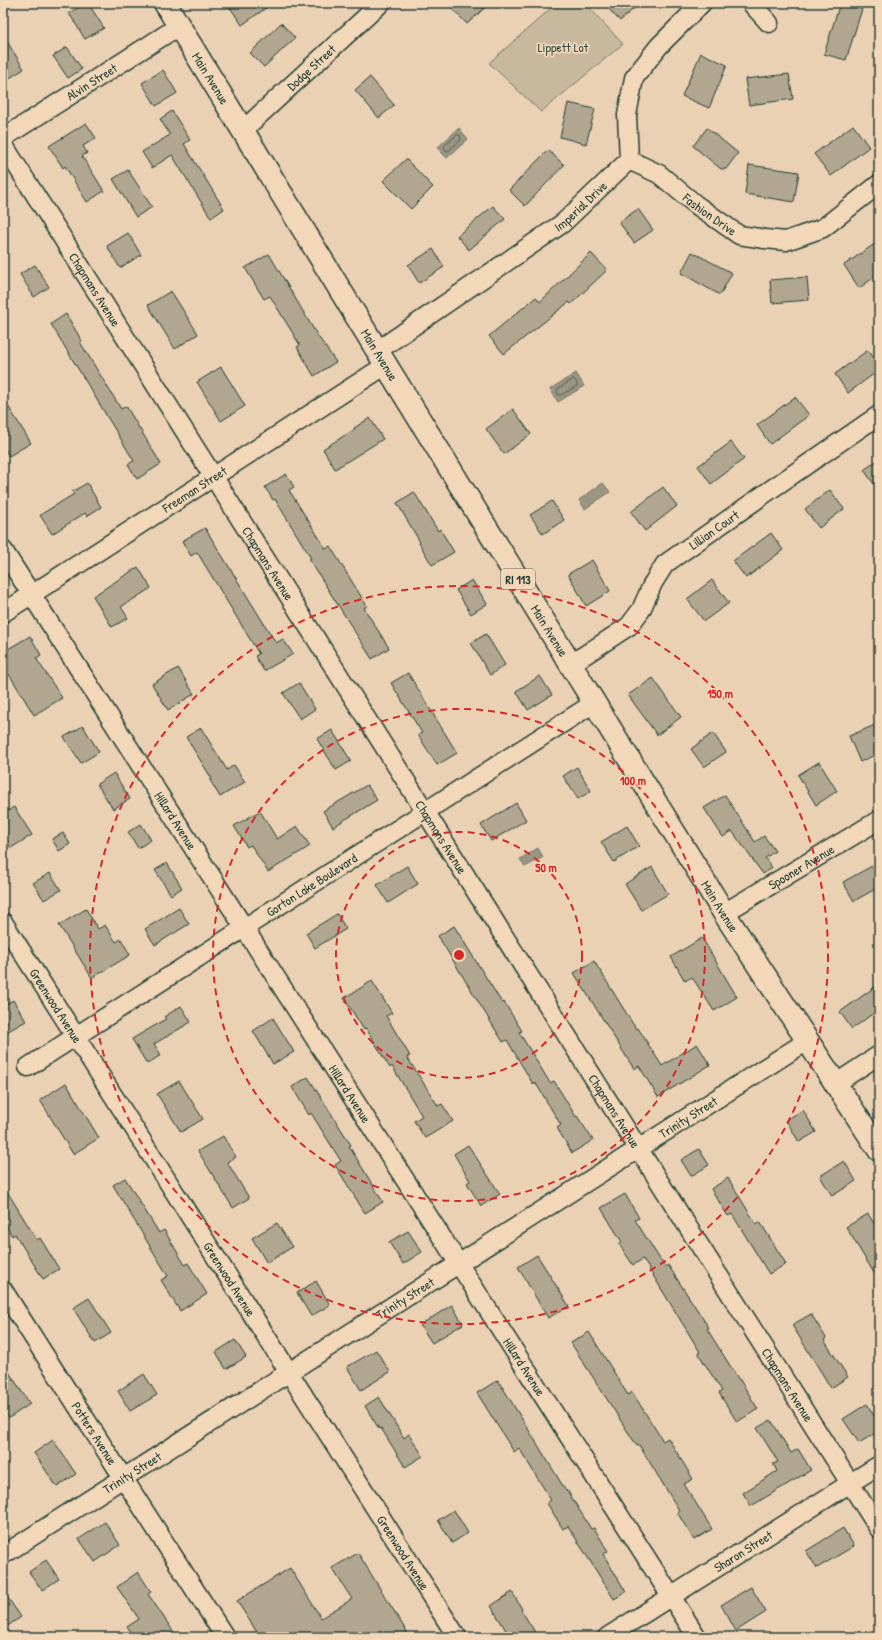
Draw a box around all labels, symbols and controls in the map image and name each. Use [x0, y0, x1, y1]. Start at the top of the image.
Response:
park label: Lippett Lot [538, 38, 589, 56]
street label: Dodge Street [283, 40, 340, 95]
street label: Main Avenue [188, 49, 234, 107]
street label: Alvin Street [63, 58, 121, 105]
street label: Imperial Drive [550, 177, 611, 236]
street label: Fashion Drive [678, 188, 740, 240]
street label: Chapmans Avenue [65, 249, 125, 330]
street label: Main Avenue [357, 325, 402, 384]
street label: Freeman Street [158, 461, 231, 517]
street label: Lillian Court [685, 506, 743, 554]
street label: Chapmans Avenue [238, 523, 298, 604]
road number: RI 113 [501, 569, 535, 589]
street label: Main Avenue [527, 601, 573, 660]
text: 150 m [707, 685, 733, 702]
text: 100 m [620, 772, 646, 789]
street label: Hillard Avenue [150, 788, 201, 853]
street label: Chapmans Avenue [411, 797, 471, 877]
street label: Spooner Avenue [765, 840, 838, 893]
street label: Gorton Lake Boulevard [263, 849, 360, 921]
text: 50 m [535, 859, 557, 876]
street label: Main Avenue [697, 877, 743, 935]
centre of rings [452, 948, 466, 962]
street label: Greenwood Avenue [26, 965, 86, 1046]
street label: Hillard Avenue [325, 1061, 375, 1126]
street label: Chapmans Avenue [584, 1070, 645, 1151]
street label: Trinity Street [655, 1091, 721, 1142]
street label: Greenwood Avenue [199, 1238, 260, 1320]
street label: Trinity Street [372, 1272, 438, 1323]
street label: Hillard Avenue [499, 1334, 550, 1399]
street label: Chapmans Avenue [758, 1344, 818, 1425]
street label: Potters Avenue [68, 1398, 122, 1468]
street label: Trinity Street [99, 1447, 165, 1498]
street label: Greenwood Avenue [373, 1512, 434, 1593]
street label: Sharon Street [710, 1525, 776, 1576]

